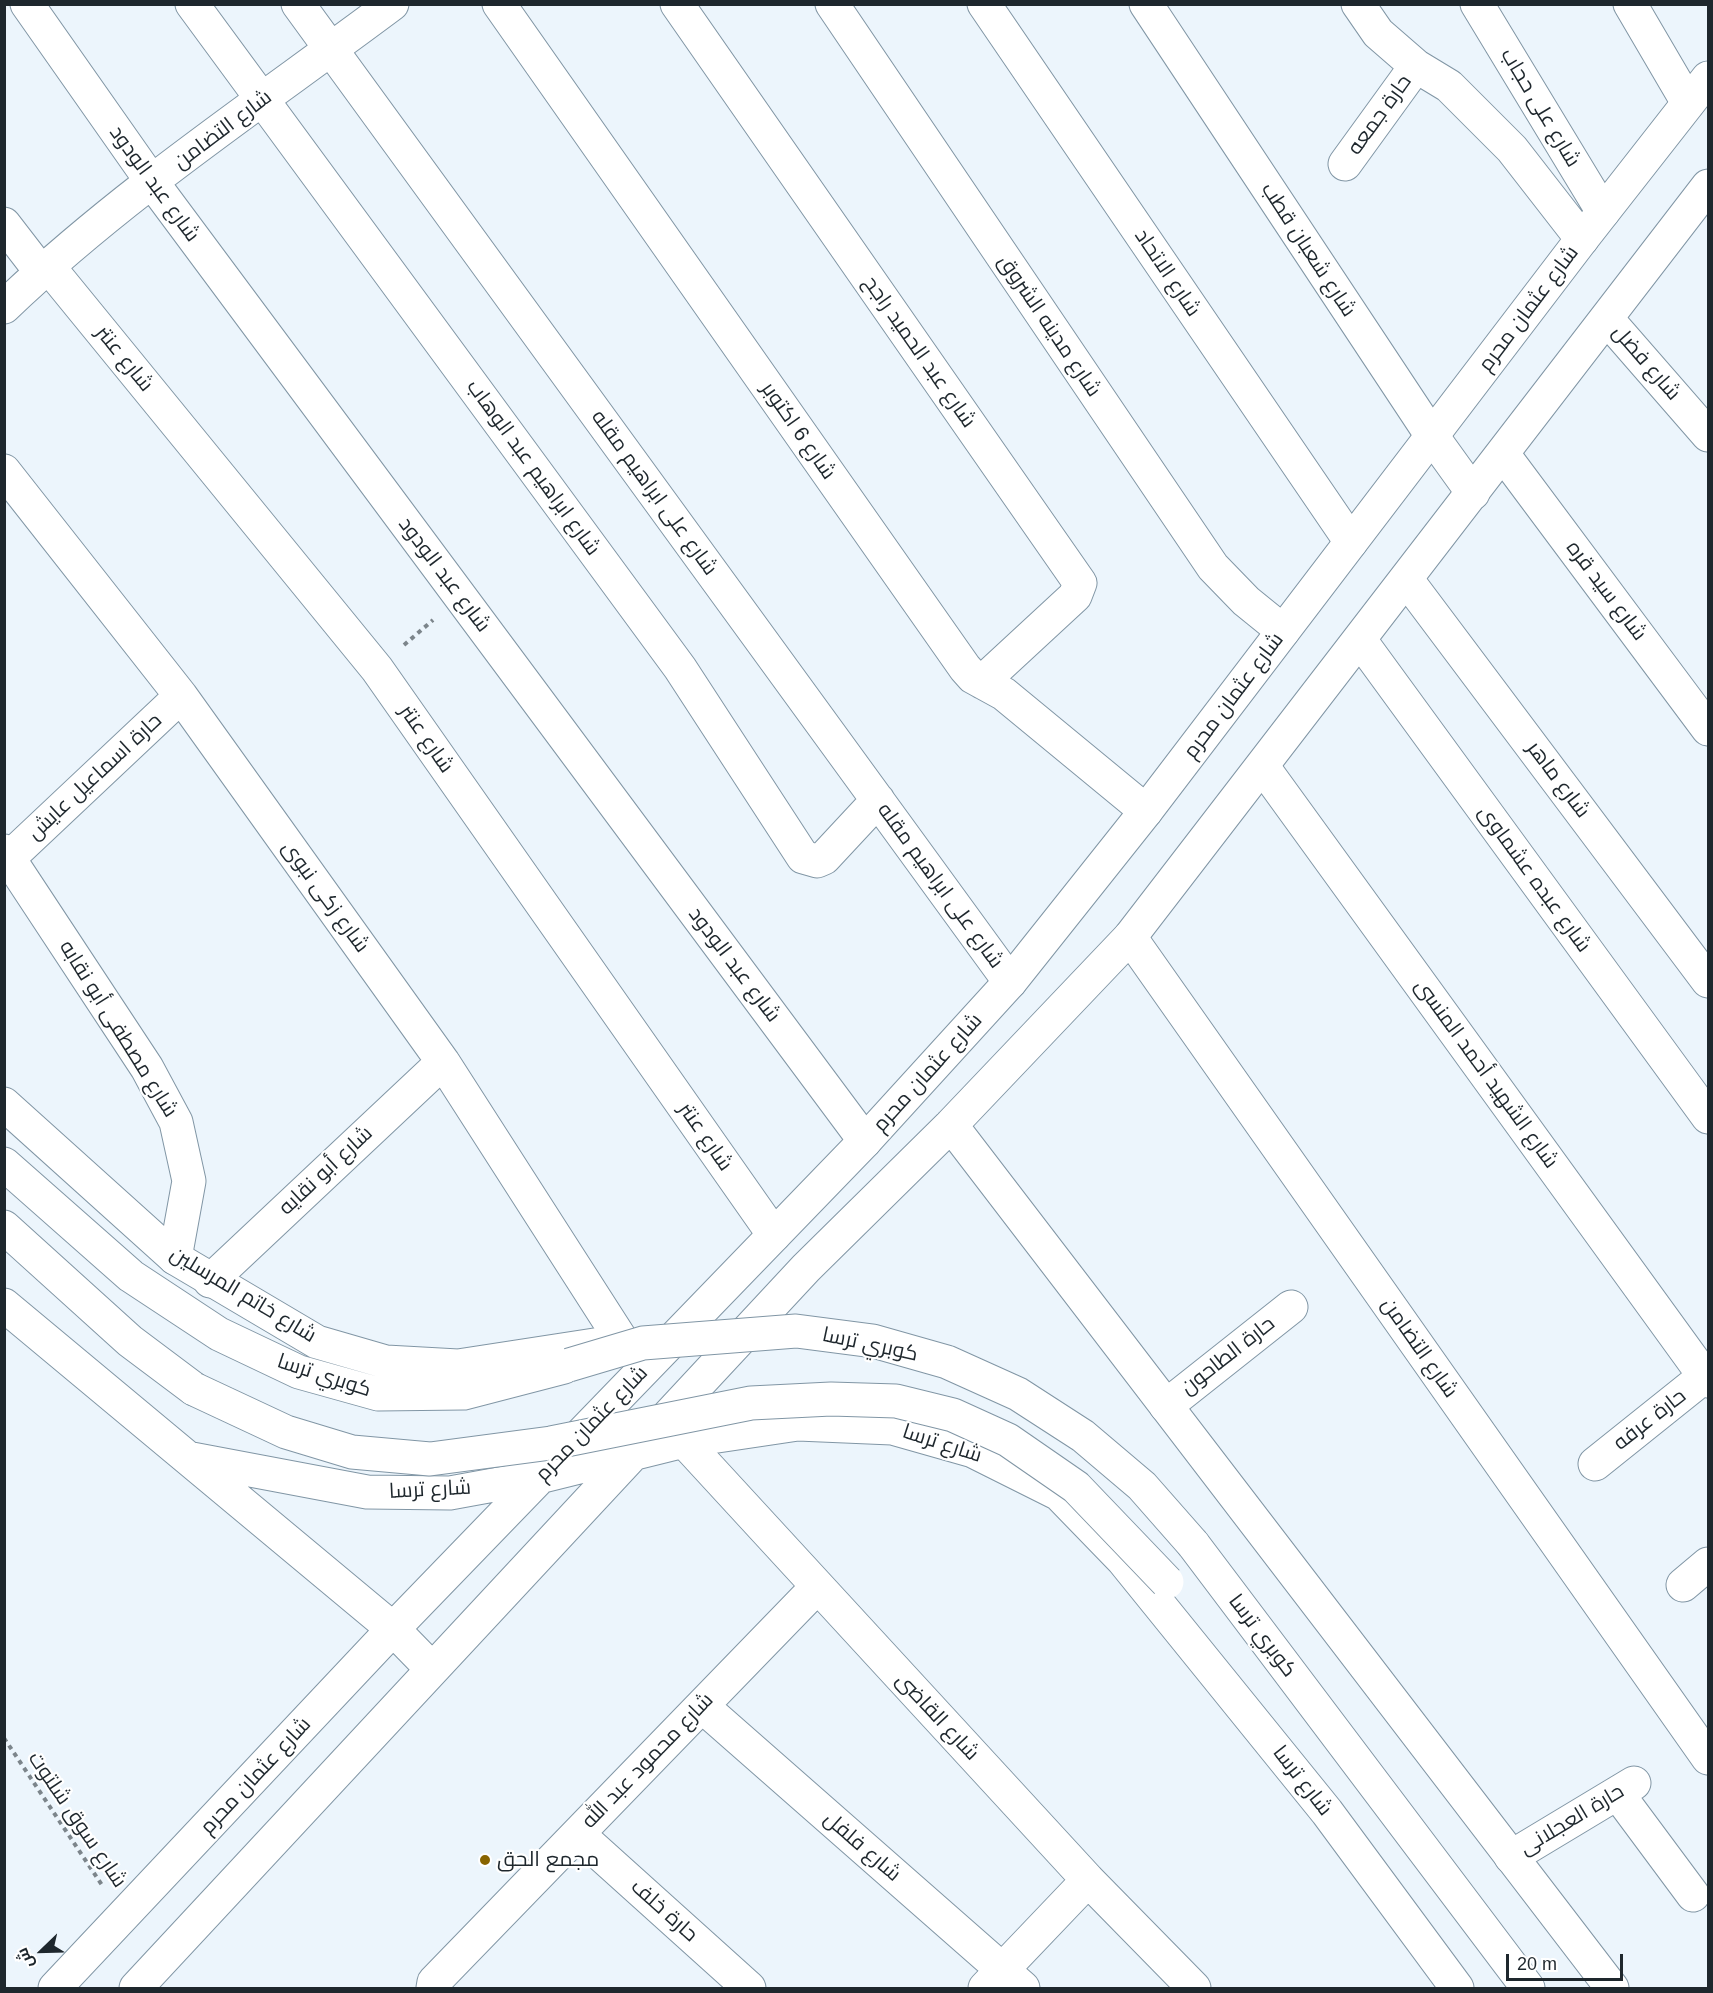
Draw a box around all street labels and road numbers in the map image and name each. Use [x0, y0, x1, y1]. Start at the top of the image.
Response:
street label: شارع على حجاب [1495, 44, 1585, 172]
street label: حارة جمعه [1343, 70, 1417, 160]
street label: شارع التضامن [169, 85, 277, 175]
street label: شارع عبد الودود [103, 121, 205, 247]
street label: شارع شعبان قطب [1255, 178, 1361, 322]
street label: شارع الاتحاد [1129, 224, 1205, 322]
street label: شارع عثمان محرم [1474, 241, 1584, 377]
street label: شارع مدينه الشروق [992, 250, 1106, 402]
street label: شارع عبد الحميد راجح [857, 271, 981, 433]
street label: شارع فضل [1606, 320, 1686, 406]
street label: شارع عنتر [90, 321, 158, 397]
street label: شارع ابراهيم عبد الوهاب [461, 375, 605, 561]
street label: شارع 6 اكتوبر [755, 377, 841, 485]
street label: شارع على ابراهيم مقله [586, 405, 722, 581]
street label: شارع عبد الودود [393, 513, 495, 637]
street label: شارع سيد قره [1560, 536, 1652, 646]
street label: شارع عثمان محرم [1179, 628, 1289, 764]
street label: شارع عنتر [393, 700, 459, 778]
street label: حارة اسماعيل عايش [23, 708, 167, 846]
street label: شارع ماهر [1521, 737, 1595, 823]
street label: شارع على ابراهيم مقله [872, 798, 1008, 974]
street label: شارع عبده عشماوى [1472, 801, 1596, 957]
street label: شارع زكى نبوى [276, 836, 374, 958]
street label: شارع عبد الودود [683, 903, 785, 1027]
street label: شارع مصطفى أبو نقابه [53, 936, 183, 1122]
street label: شارع الشهيد أحمد المنسى [1409, 974, 1563, 1174]
street label: شارع عثمان محرم [868, 1008, 988, 1138]
street label: شارع عنتر [672, 1098, 738, 1176]
street label: شارع أبو نقايه [274, 1121, 378, 1221]
street label: شارع خاتم المرسلين [165, 1241, 321, 1349]
street label: شارع التضامن [1375, 1293, 1463, 1403]
street label: حارة الطاحون [1176, 1311, 1280, 1401]
street label: كوبري ترسا [820, 1323, 920, 1367]
street label: كوبري ترسا [274, 1349, 374, 1403]
street label: شارع عثمان محرم [531, 1361, 653, 1487]
street label: حارة عرفه [1609, 1384, 1691, 1456]
street label: شارع ترسا [899, 1419, 985, 1469]
street label: شارع ترسا [388, 1475, 472, 1505]
street label: كوبري ترسا [1223, 1590, 1301, 1682]
street label: شارع القاضى [890, 1668, 984, 1766]
street label: شارع محمود عبد الله [577, 1688, 719, 1834]
street label: شارع عثمان محرم [195, 1712, 317, 1840]
street label: شارع ترسا [1267, 1741, 1337, 1821]
street label: شارع سوق شلتوت [22, 1747, 132, 1893]
street label: حارة العجلانى [1515, 1779, 1629, 1861]
street label: شارع فلفل [818, 1807, 906, 1887]
street label: حارة خلف [625, 1874, 703, 1948]

